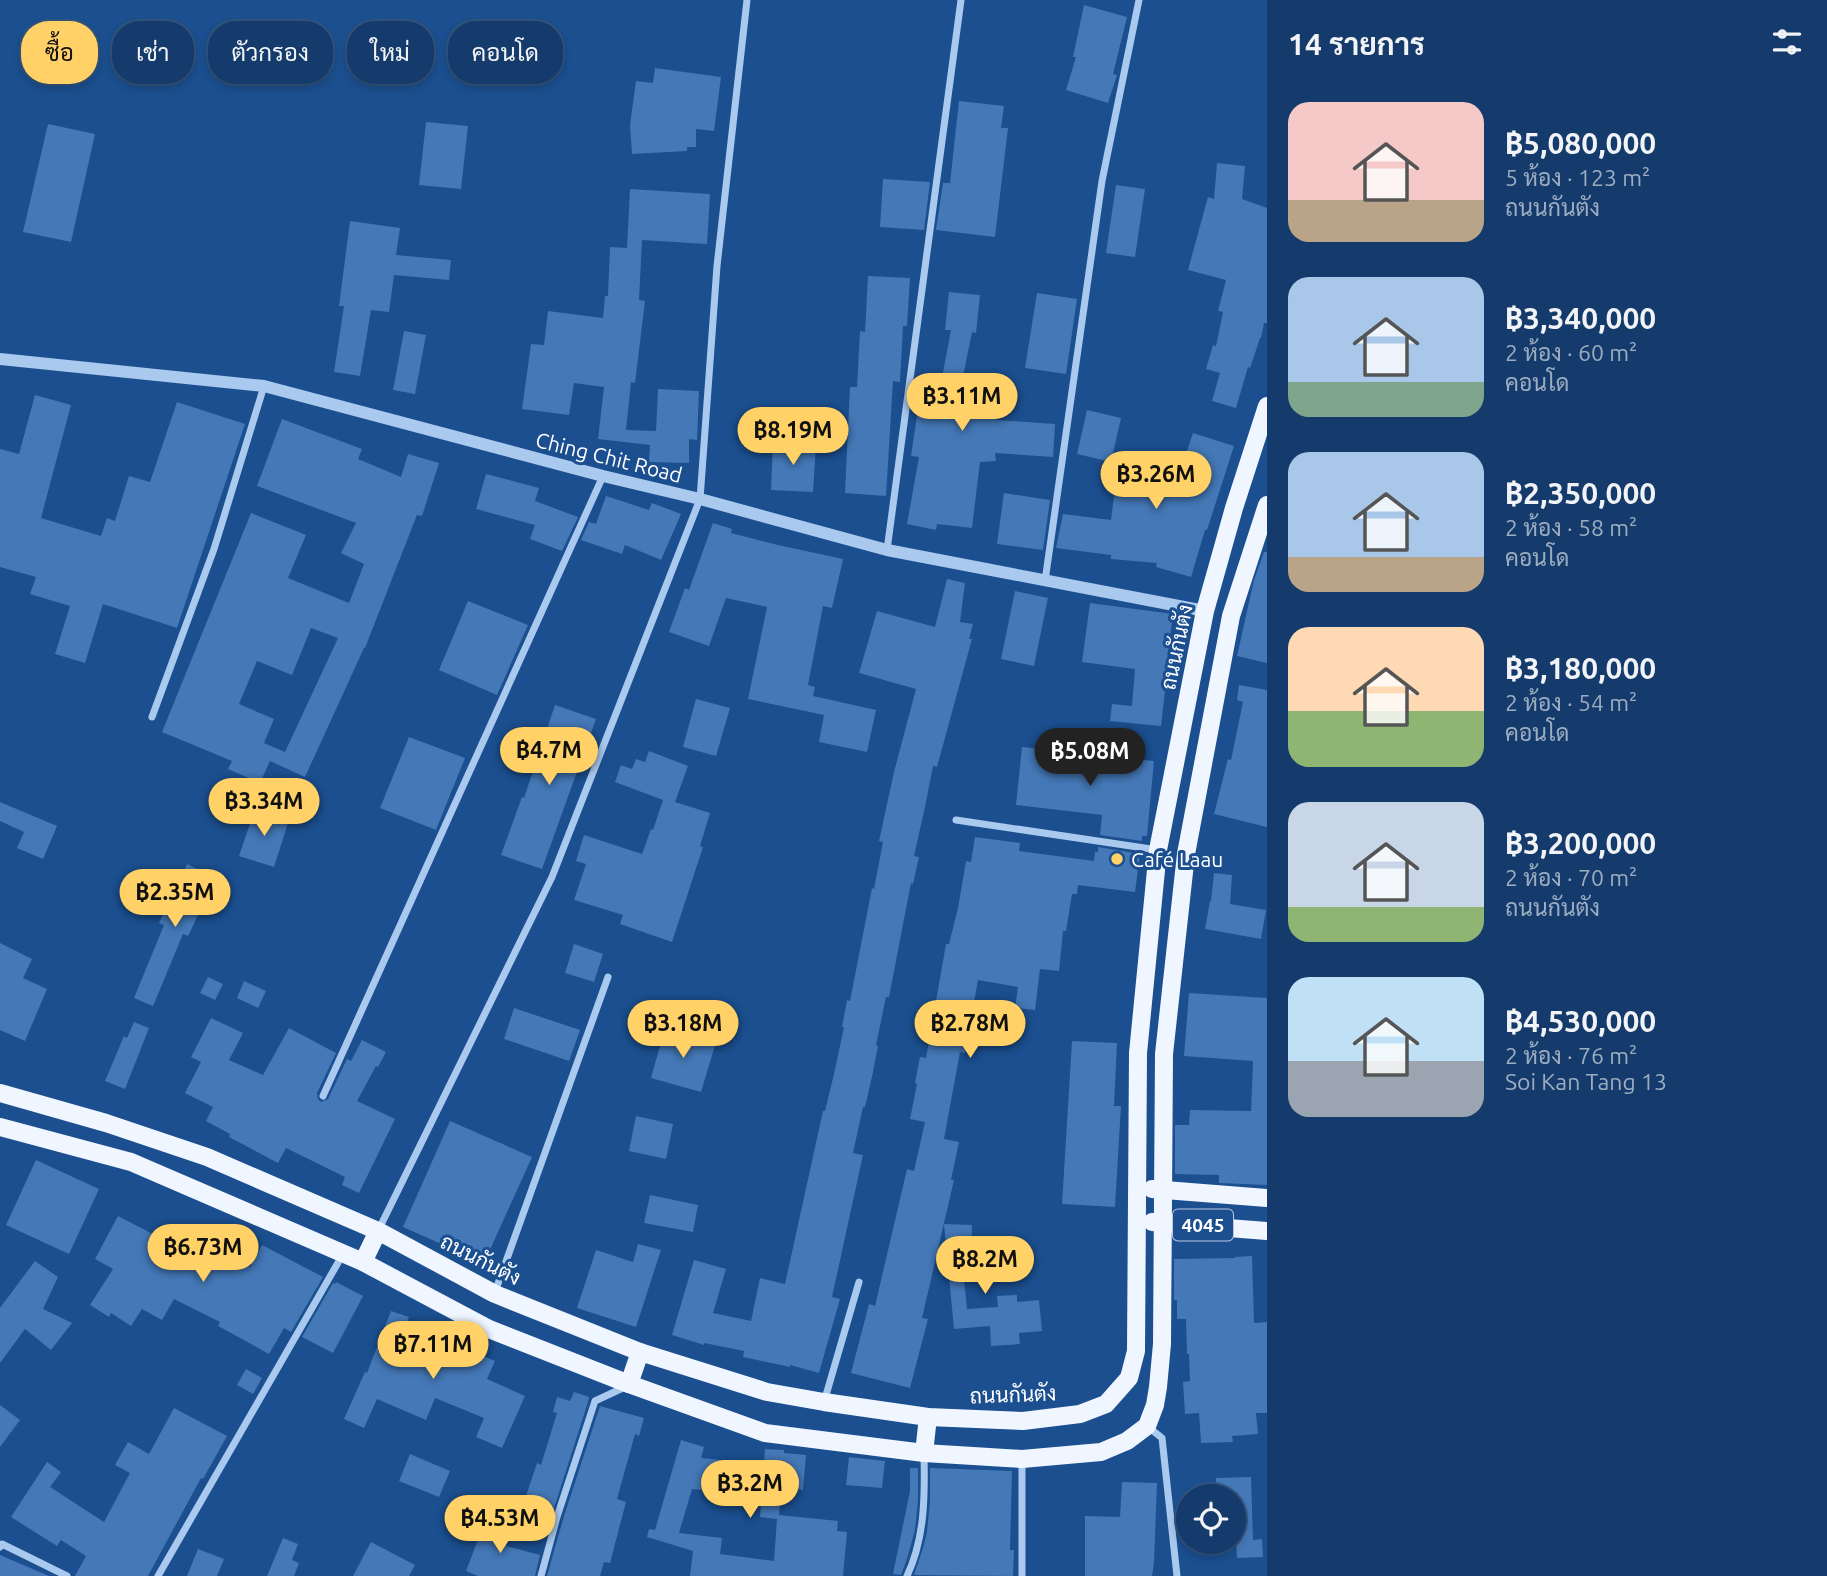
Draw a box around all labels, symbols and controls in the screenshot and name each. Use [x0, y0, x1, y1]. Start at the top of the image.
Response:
chip: ซื้อ [21, 21, 98, 84]
chip: เช่า [112, 21, 194, 84]
chip: ตัวกรอง [208, 21, 333, 84]
chip: ใหม่ [347, 21, 434, 84]
chip: คอนโด [448, 21, 563, 84]
icon: filters [1768, 23, 1806, 61]
text: 14 รายการ [1288, 27, 1425, 61]
text: ฿5,080,000 [1505, 126, 1656, 160]
icon: home [1344, 130, 1428, 214]
text: 5 ห้อง · 123 m² [1505, 165, 1650, 190]
text: ถนนกันตัง [1505, 195, 1600, 220]
text: ฿3,340,000 [1505, 301, 1656, 335]
icon: home [1344, 305, 1428, 389]
text: 2 ห้อง · 60 m² [1505, 340, 1637, 365]
text: คอนโด [1505, 370, 1569, 395]
pin: ฿3.11M [905, 374, 1019, 433]
text: ฿3.11M [923, 383, 1001, 408]
pin: ฿8.19M [736, 407, 850, 467]
text: ฿8.19M [754, 417, 832, 442]
street label: Ching Chit Road [533, 427, 685, 487]
pin: ฿3.26M [1099, 452, 1213, 511]
text: ฿3.26M [1117, 461, 1195, 486]
text: ฿2,350,000 [1505, 476, 1656, 510]
icon: home [1344, 480, 1428, 564]
text: 2 ห้อง · 58 m² [1505, 515, 1637, 540]
text: คอนโด [1505, 545, 1569, 570]
street label: ถนนกันตัง [1155, 602, 1197, 692]
text: ฿3,180,000 [1505, 651, 1656, 685]
icon: home [1344, 655, 1428, 739]
text: 2 ห้อง · 54 m² [1505, 690, 1637, 715]
text: คอนโด [1505, 720, 1569, 745]
pin: ฿4.7M [500, 728, 598, 787]
pin: ฿5.08M [1033, 728, 1147, 788]
text: ฿4.7M [516, 737, 582, 762]
text: ฿5.08M [1051, 738, 1129, 763]
pin: ฿3.34M [207, 778, 321, 838]
text: ฿3.34M [225, 788, 303, 813]
text: ฿3,200,000 [1505, 826, 1656, 860]
icon: home [1344, 830, 1428, 914]
place label: Café Laau [1131, 847, 1223, 871]
marker: Café Laau [1109, 851, 1125, 867]
text: 2 ห้อง · 70 m² [1505, 865, 1637, 890]
pin: ฿2.35M [118, 870, 232, 929]
text: ฿2.35M [136, 879, 214, 904]
text: ถนนกันตัง [1505, 895, 1600, 920]
pin: ฿3.18M [626, 1000, 740, 1060]
pin: ฿2.78M [913, 1000, 1027, 1060]
text: ฿4,530,000 [1505, 1004, 1656, 1038]
icon: home [1344, 1005, 1428, 1089]
text: ฿3.18M [644, 1010, 722, 1035]
text: ฿2.78M [931, 1010, 1009, 1035]
text: 2 ห้อง · 76 m² [1505, 1043, 1637, 1068]
text: Soi Kan Tang 13 [1505, 1069, 1667, 1094]
road number: 4045 [1173, 1210, 1233, 1240]
pin: ฿6.73M [146, 1224, 260, 1284]
street label: ถนนกันตัง [437, 1229, 525, 1289]
text: ฿6.73M [164, 1234, 242, 1259]
pin: ฿8.2M [936, 1236, 1034, 1296]
text: ฿8.2M [952, 1246, 1018, 1271]
pin: ฿7.11M [376, 1322, 490, 1381]
text: ฿7.11M [394, 1331, 472, 1356]
street label: ถนนกันตัง [969, 1380, 1057, 1408]
pin: ฿3.2M [701, 1460, 799, 1520]
text: ฿3.2M [717, 1470, 783, 1495]
map controls [1176, 1484, 1246, 1554]
button: locate [1176, 1484, 1246, 1554]
pin: ฿4.53M [443, 1496, 557, 1555]
text: ฿4.53M [461, 1505, 539, 1530]

